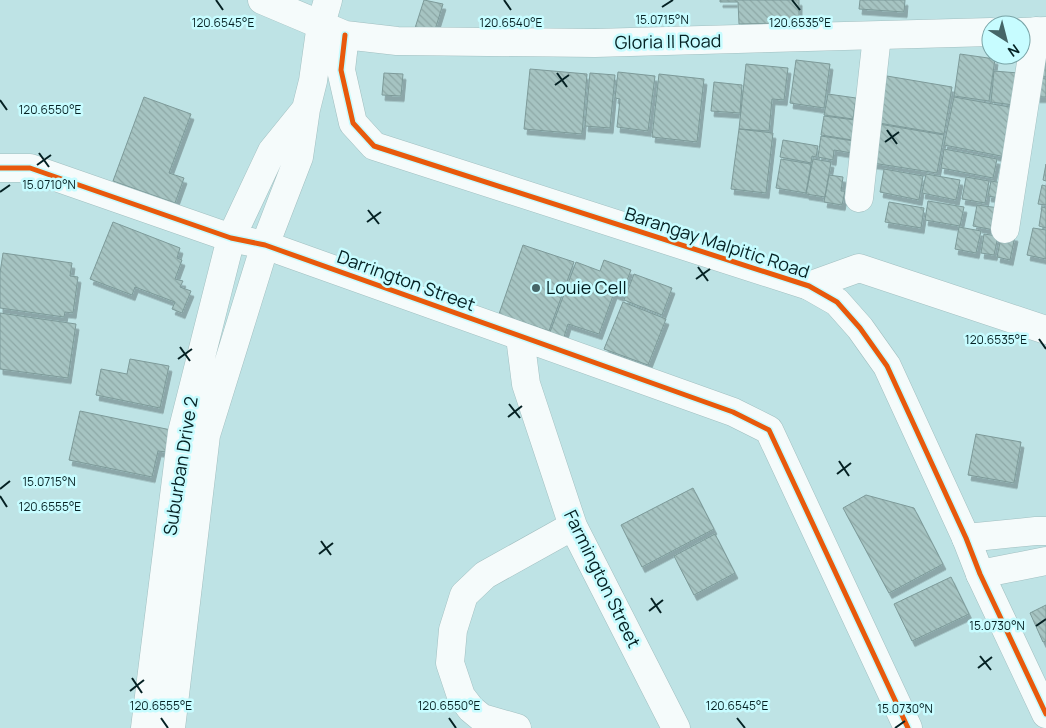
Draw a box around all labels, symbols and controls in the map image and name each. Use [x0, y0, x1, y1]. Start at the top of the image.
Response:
text: 15.0715°N [635, 11, 689, 28]
text: 120.6545°E [192, 14, 254, 31]
text: 120.6540°E [480, 14, 543, 31]
text: 120.6535°E [769, 14, 831, 31]
north arrow [981, 15, 1031, 65]
street label: Gloria II Road [615, 28, 721, 54]
text: N [1004, 40, 1024, 62]
text: 120.6550°E [19, 101, 82, 118]
text: 15.0710°N [22, 176, 76, 193]
street label: Barangay Malpitic Road [622, 201, 813, 283]
street label: Darrington Street [334, 244, 479, 316]
place label: Louie Cell [546, 275, 627, 299]
marker: Louie Cell [530, 282, 542, 294]
text: 120.6535°E [965, 331, 1027, 348]
street label: Suburban Drive 2 [157, 395, 203, 537]
text: 15.0715°N [22, 473, 76, 490]
text: 120.6555°E [19, 498, 81, 515]
street label: Farmington Street [559, 506, 647, 652]
text: 15.0730°N [969, 617, 1025, 634]
text: 120.6555°E [130, 697, 192, 714]
text: 120.6550°E [418, 697, 481, 714]
text: 120.6545°E [706, 697, 768, 714]
text: 15.0730°N [877, 700, 933, 717]

